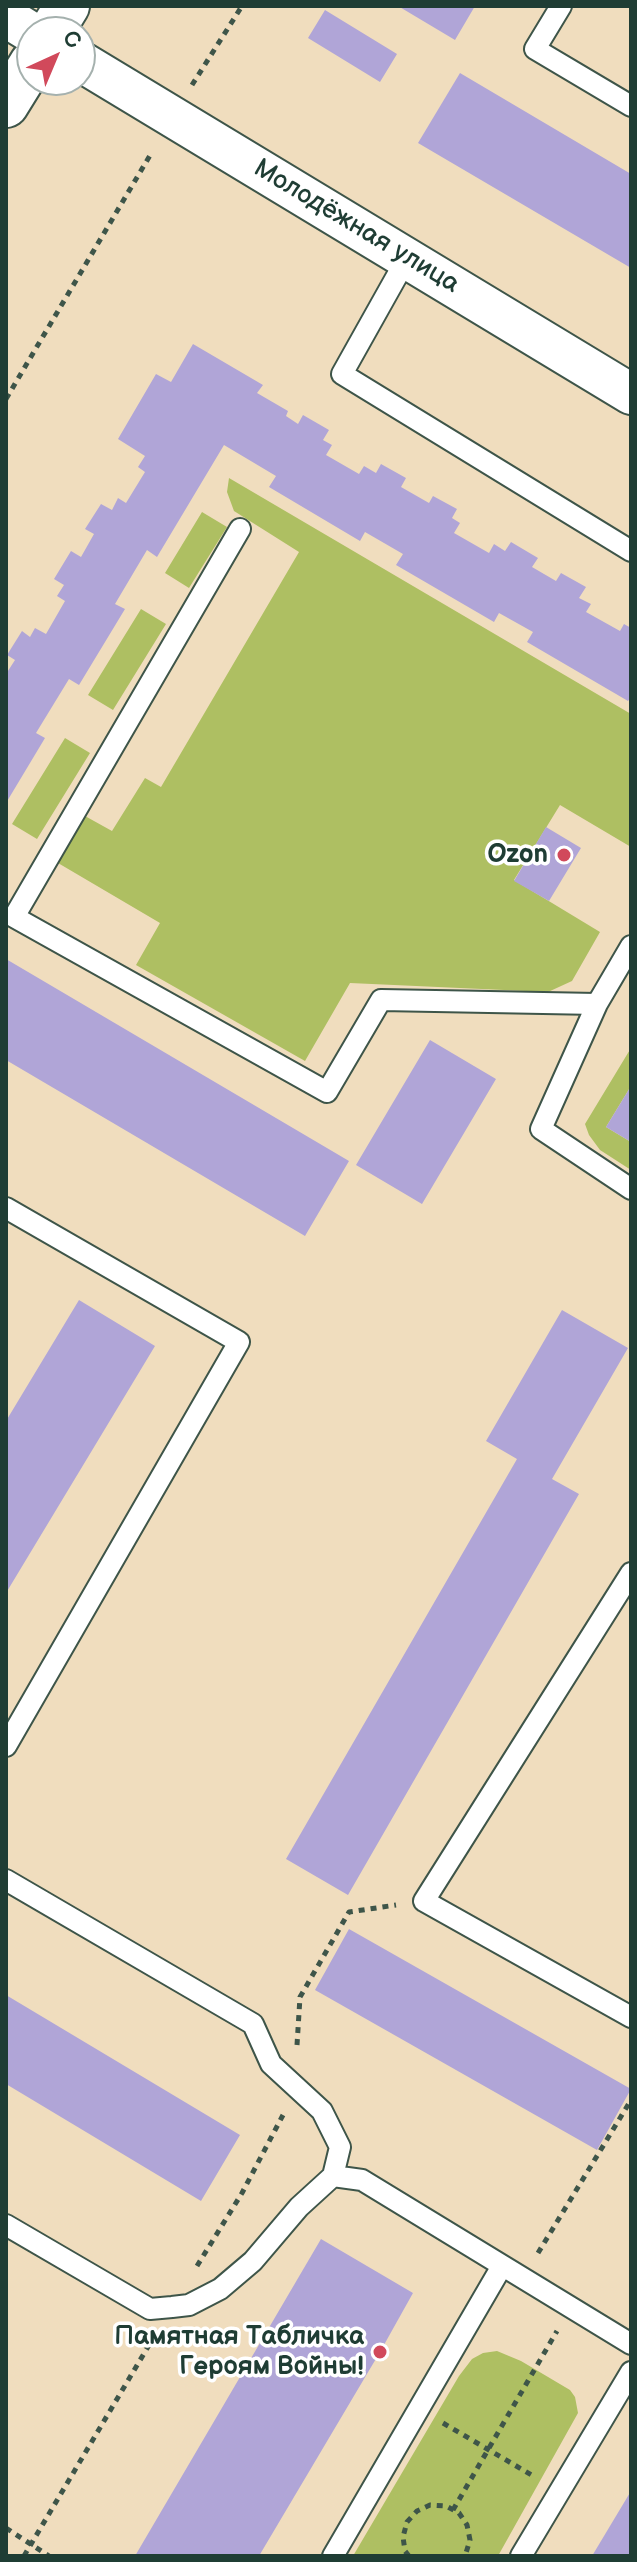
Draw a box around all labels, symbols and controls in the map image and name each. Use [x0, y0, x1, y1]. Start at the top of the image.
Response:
north arrow [16, 16, 96, 96]
text: С [57, 25, 87, 55]
street label: Молодёжная улица [248, 153, 464, 301]
place label: Ozon [487, 839, 548, 871]
marker: Ozon [555, 846, 573, 864]
place label: Памятная Табличка Героям Войны! [114, 2321, 364, 2382]
marker: Памятная Табличка Героям Войны! [371, 2343, 389, 2361]

